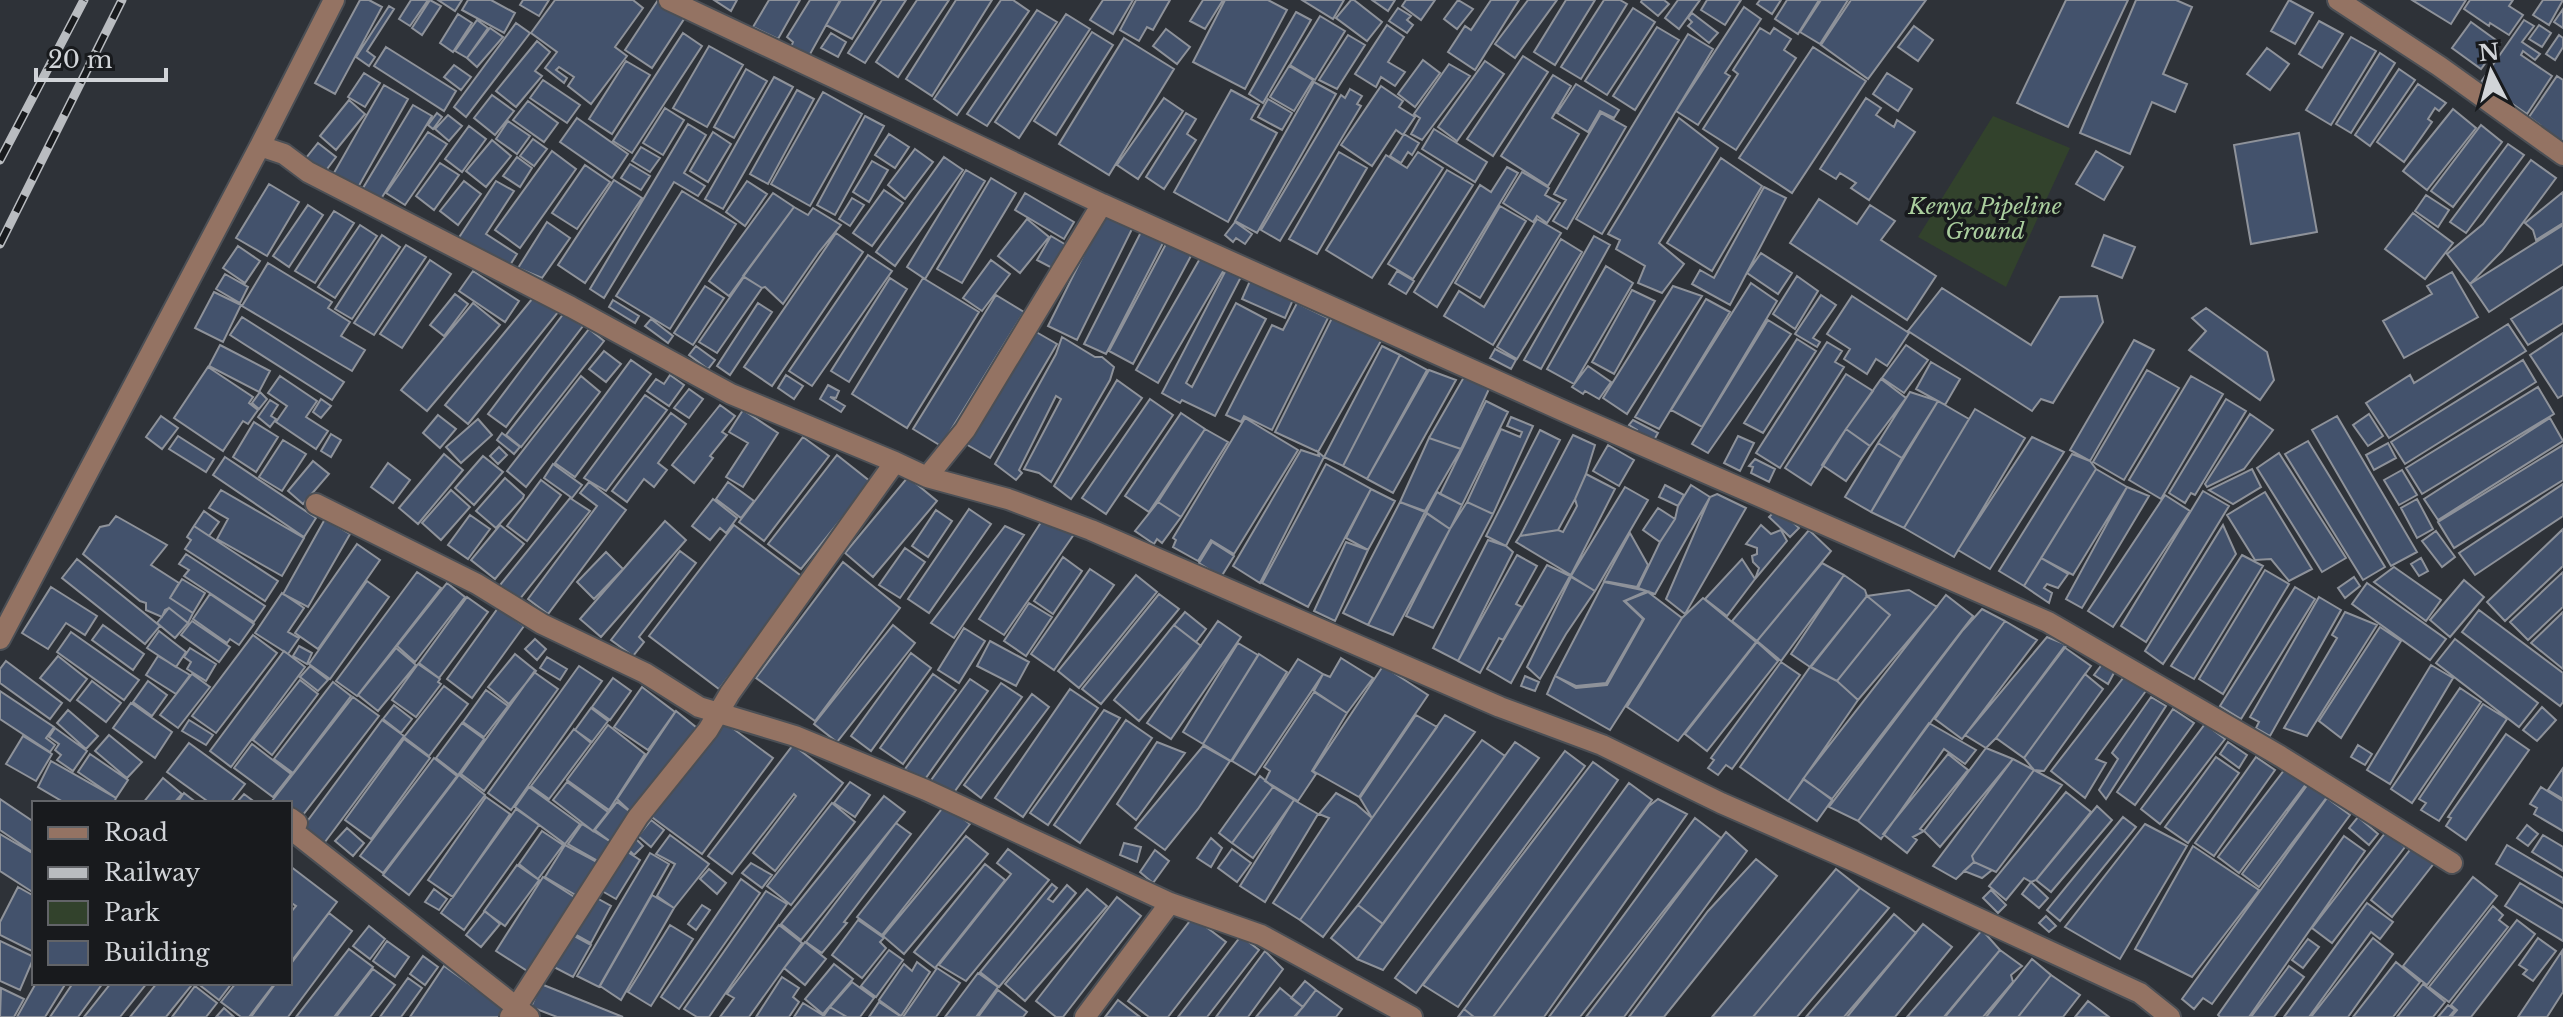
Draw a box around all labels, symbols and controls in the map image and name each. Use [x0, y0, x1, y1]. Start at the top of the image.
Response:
scale bar [36, 32, 166, 82]
north arrow [2451, 32, 2531, 112]
text: N [2477, 38, 2501, 67]
text: 20 m [48, 45, 113, 74]
park label: Kenya Pipeline Ground [1907, 193, 2062, 245]
legend [32, 801, 292, 985]
text: Road [104, 818, 168, 847]
text: Railway [104, 858, 201, 887]
text: Park [104, 898, 160, 927]
text: Building [104, 938, 210, 967]

